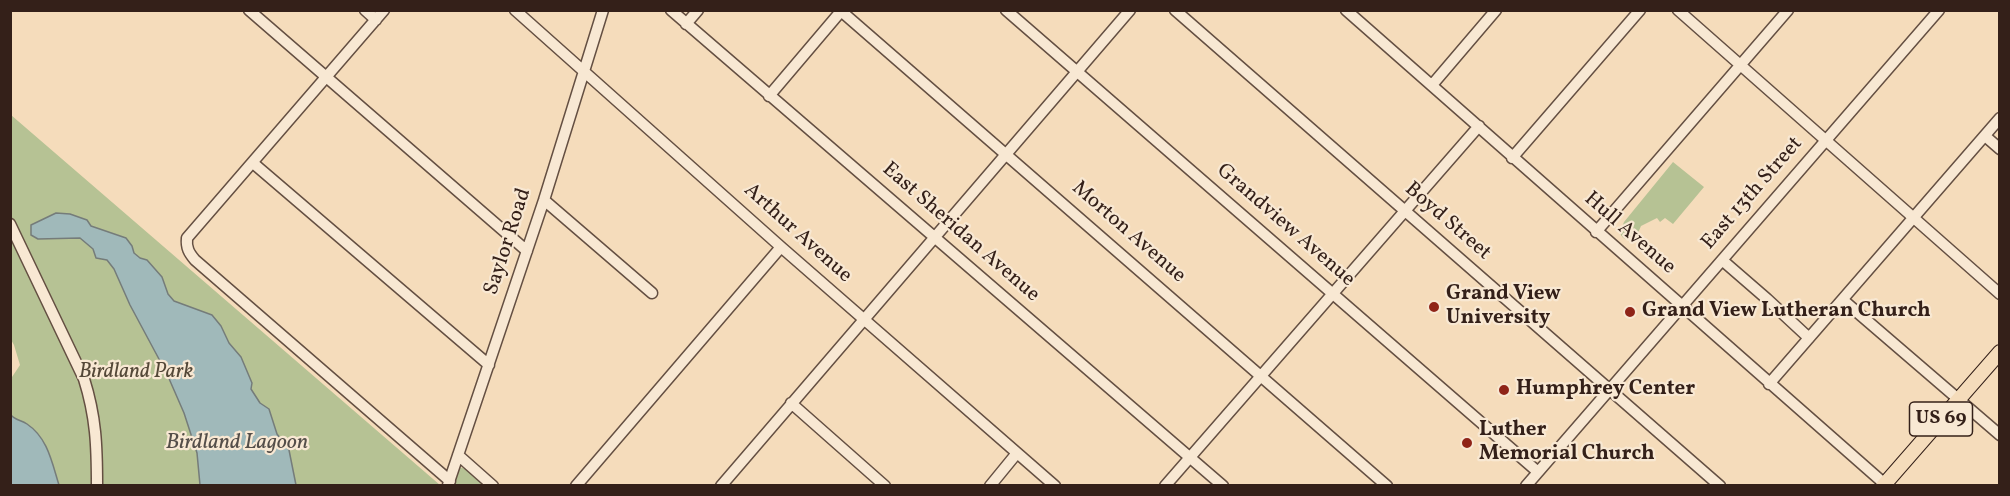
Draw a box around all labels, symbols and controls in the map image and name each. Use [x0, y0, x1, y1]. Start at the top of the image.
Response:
street label: East 13th Street [1697, 132, 1809, 256]
street label: East Sheridan Avenue [876, 158, 1044, 308]
street label: Grandview Avenue [1211, 159, 1359, 293]
street label: Morton Avenue [1066, 177, 1190, 289]
street label: Boyd Street [1399, 178, 1495, 266]
street label: Arthur Avenue [738, 179, 856, 289]
street label: Saylor Road [480, 185, 538, 299]
street label: Hull Avenue [1578, 187, 1680, 281]
place label: Grand View University [1446, 282, 1561, 332]
place label: Grand View Lutheran Church [1642, 299, 1931, 325]
marker: Grand View University [1427, 300, 1441, 314]
marker: Grand View Lutheran Church [1623, 305, 1637, 319]
park label: Birdland Park [79, 360, 193, 386]
place label: Humphrey Center [1516, 377, 1695, 403]
marker: Humphrey Center [1497, 383, 1511, 397]
road number: US 69 [1910, 402, 1972, 436]
place label: Luther Memorial Church [1479, 418, 1655, 468]
water label: Birdland Lagoon [166, 431, 308, 457]
marker: Luther Memorial Church [1460, 436, 1474, 450]

